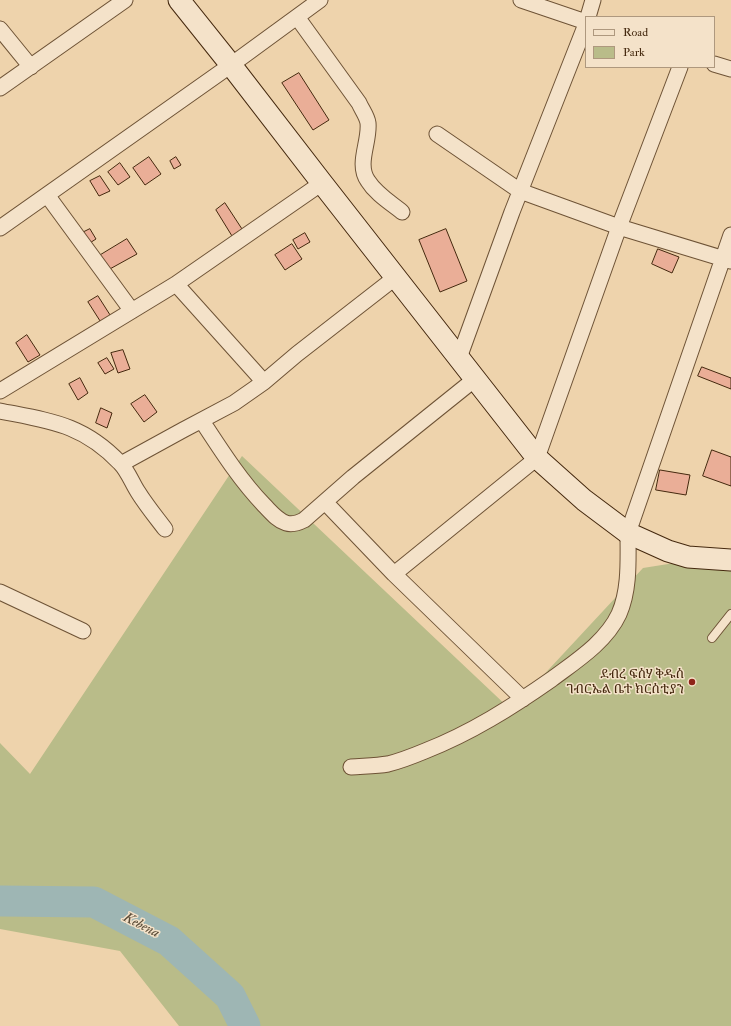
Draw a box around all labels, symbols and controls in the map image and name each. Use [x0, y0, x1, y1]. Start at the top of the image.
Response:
legend [585, 16, 715, 68]
text: Road [623, 25, 648, 40]
text: Park [623, 45, 645, 60]
place label: ደብረ ፍስሃ ቅዱስ ገብርኤል ቤተ ክርስቲያን [566, 667, 684, 698]
marker: ደብረ ፍስሃ ቅዱስ ገብርኤል ቤተ ክርስቲያን [687, 677, 697, 687]
water label: Kebena [120, 910, 162, 942]

